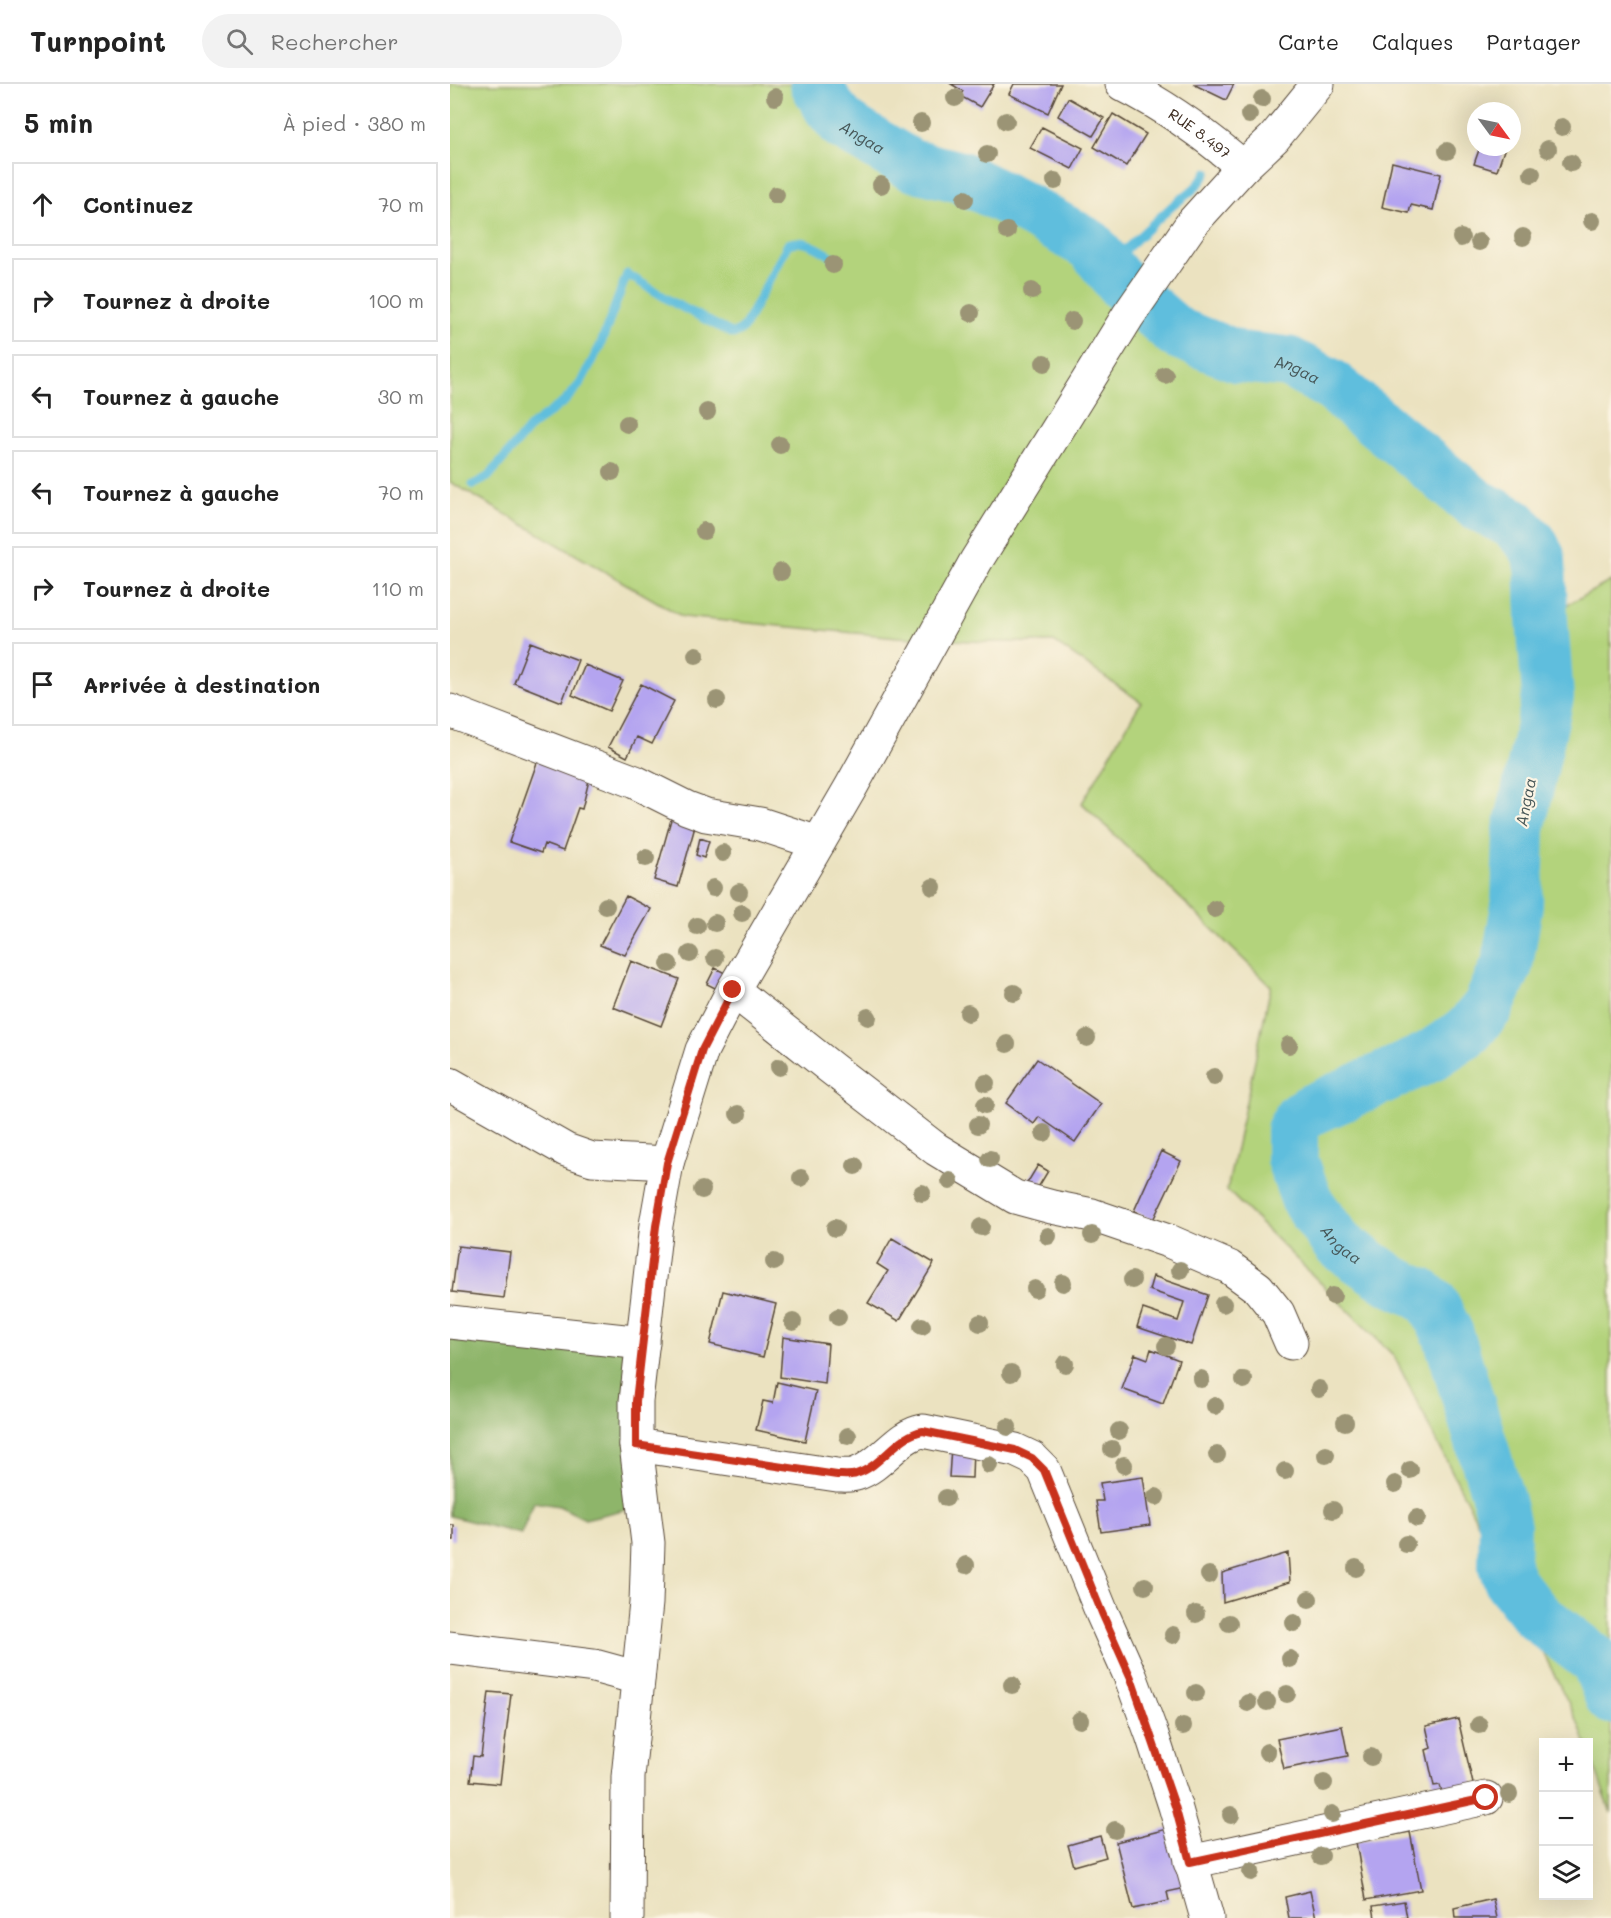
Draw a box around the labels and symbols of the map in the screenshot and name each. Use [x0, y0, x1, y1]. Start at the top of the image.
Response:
north arrow [1467, 102, 1521, 156]
street label: RUE 8.497 [1165, 103, 1235, 163]
water label: Angaa [837, 115, 890, 158]
water label: Angaa [1273, 350, 1324, 388]
water label: Angaa [1510, 776, 1540, 828]
route end [719, 976, 745, 1002]
water label: Angaa [1317, 1220, 1366, 1268]
route start [1472, 1784, 1498, 1810]

